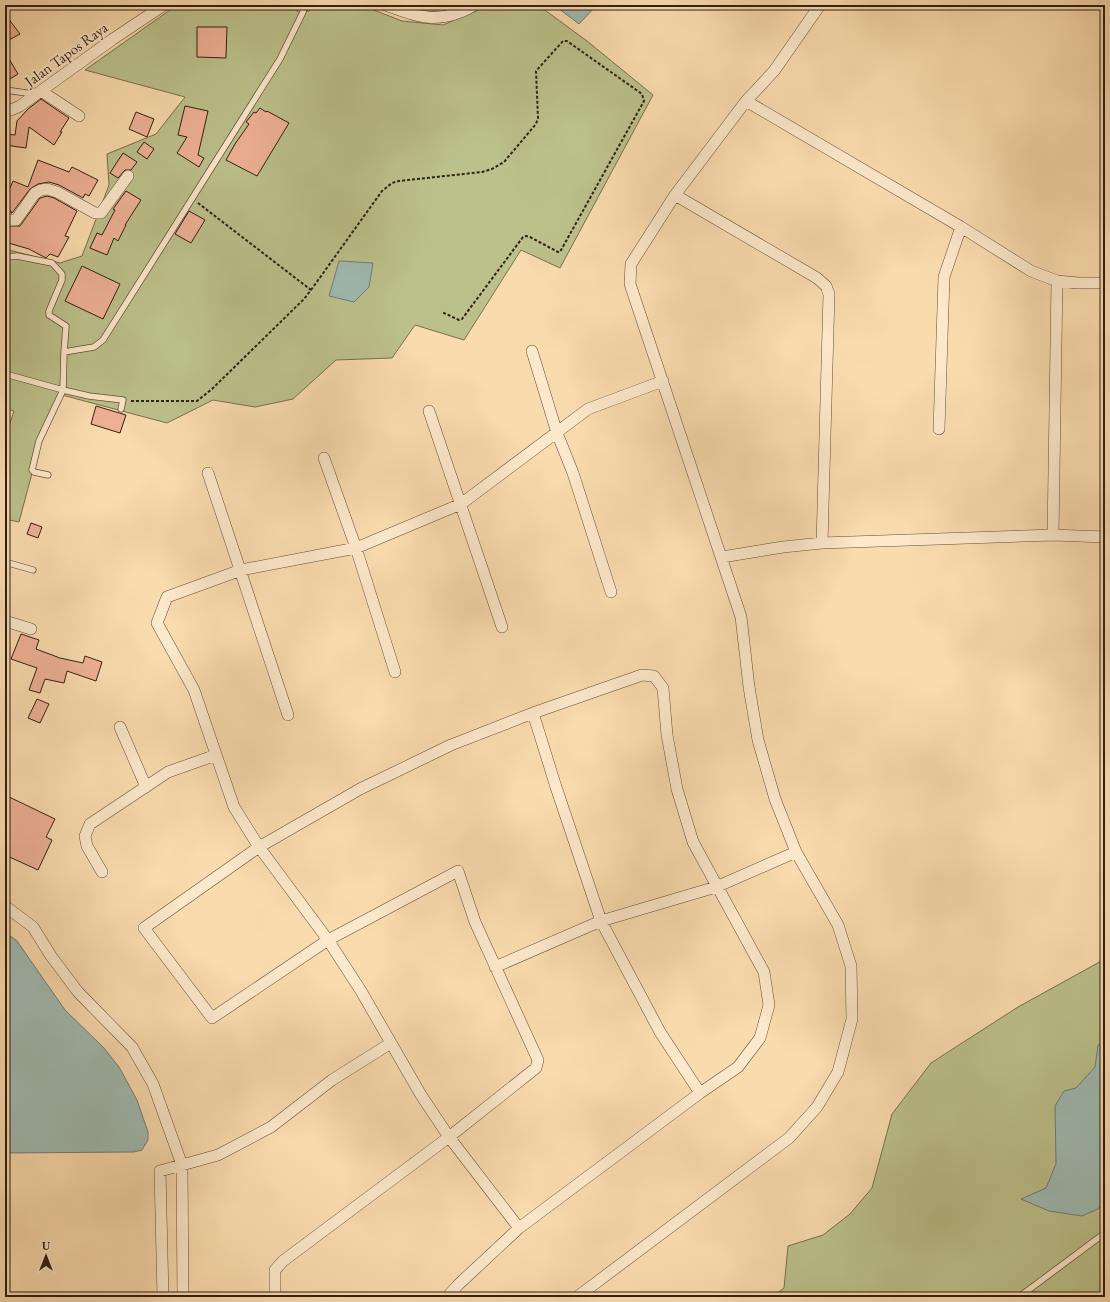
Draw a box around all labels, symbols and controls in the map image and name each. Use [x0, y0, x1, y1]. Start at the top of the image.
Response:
street label: Jalan Tapos Raya [19, 18, 111, 92]
north arrow [26, 1236, 66, 1276]
text: U [42, 1239, 51, 1253]

